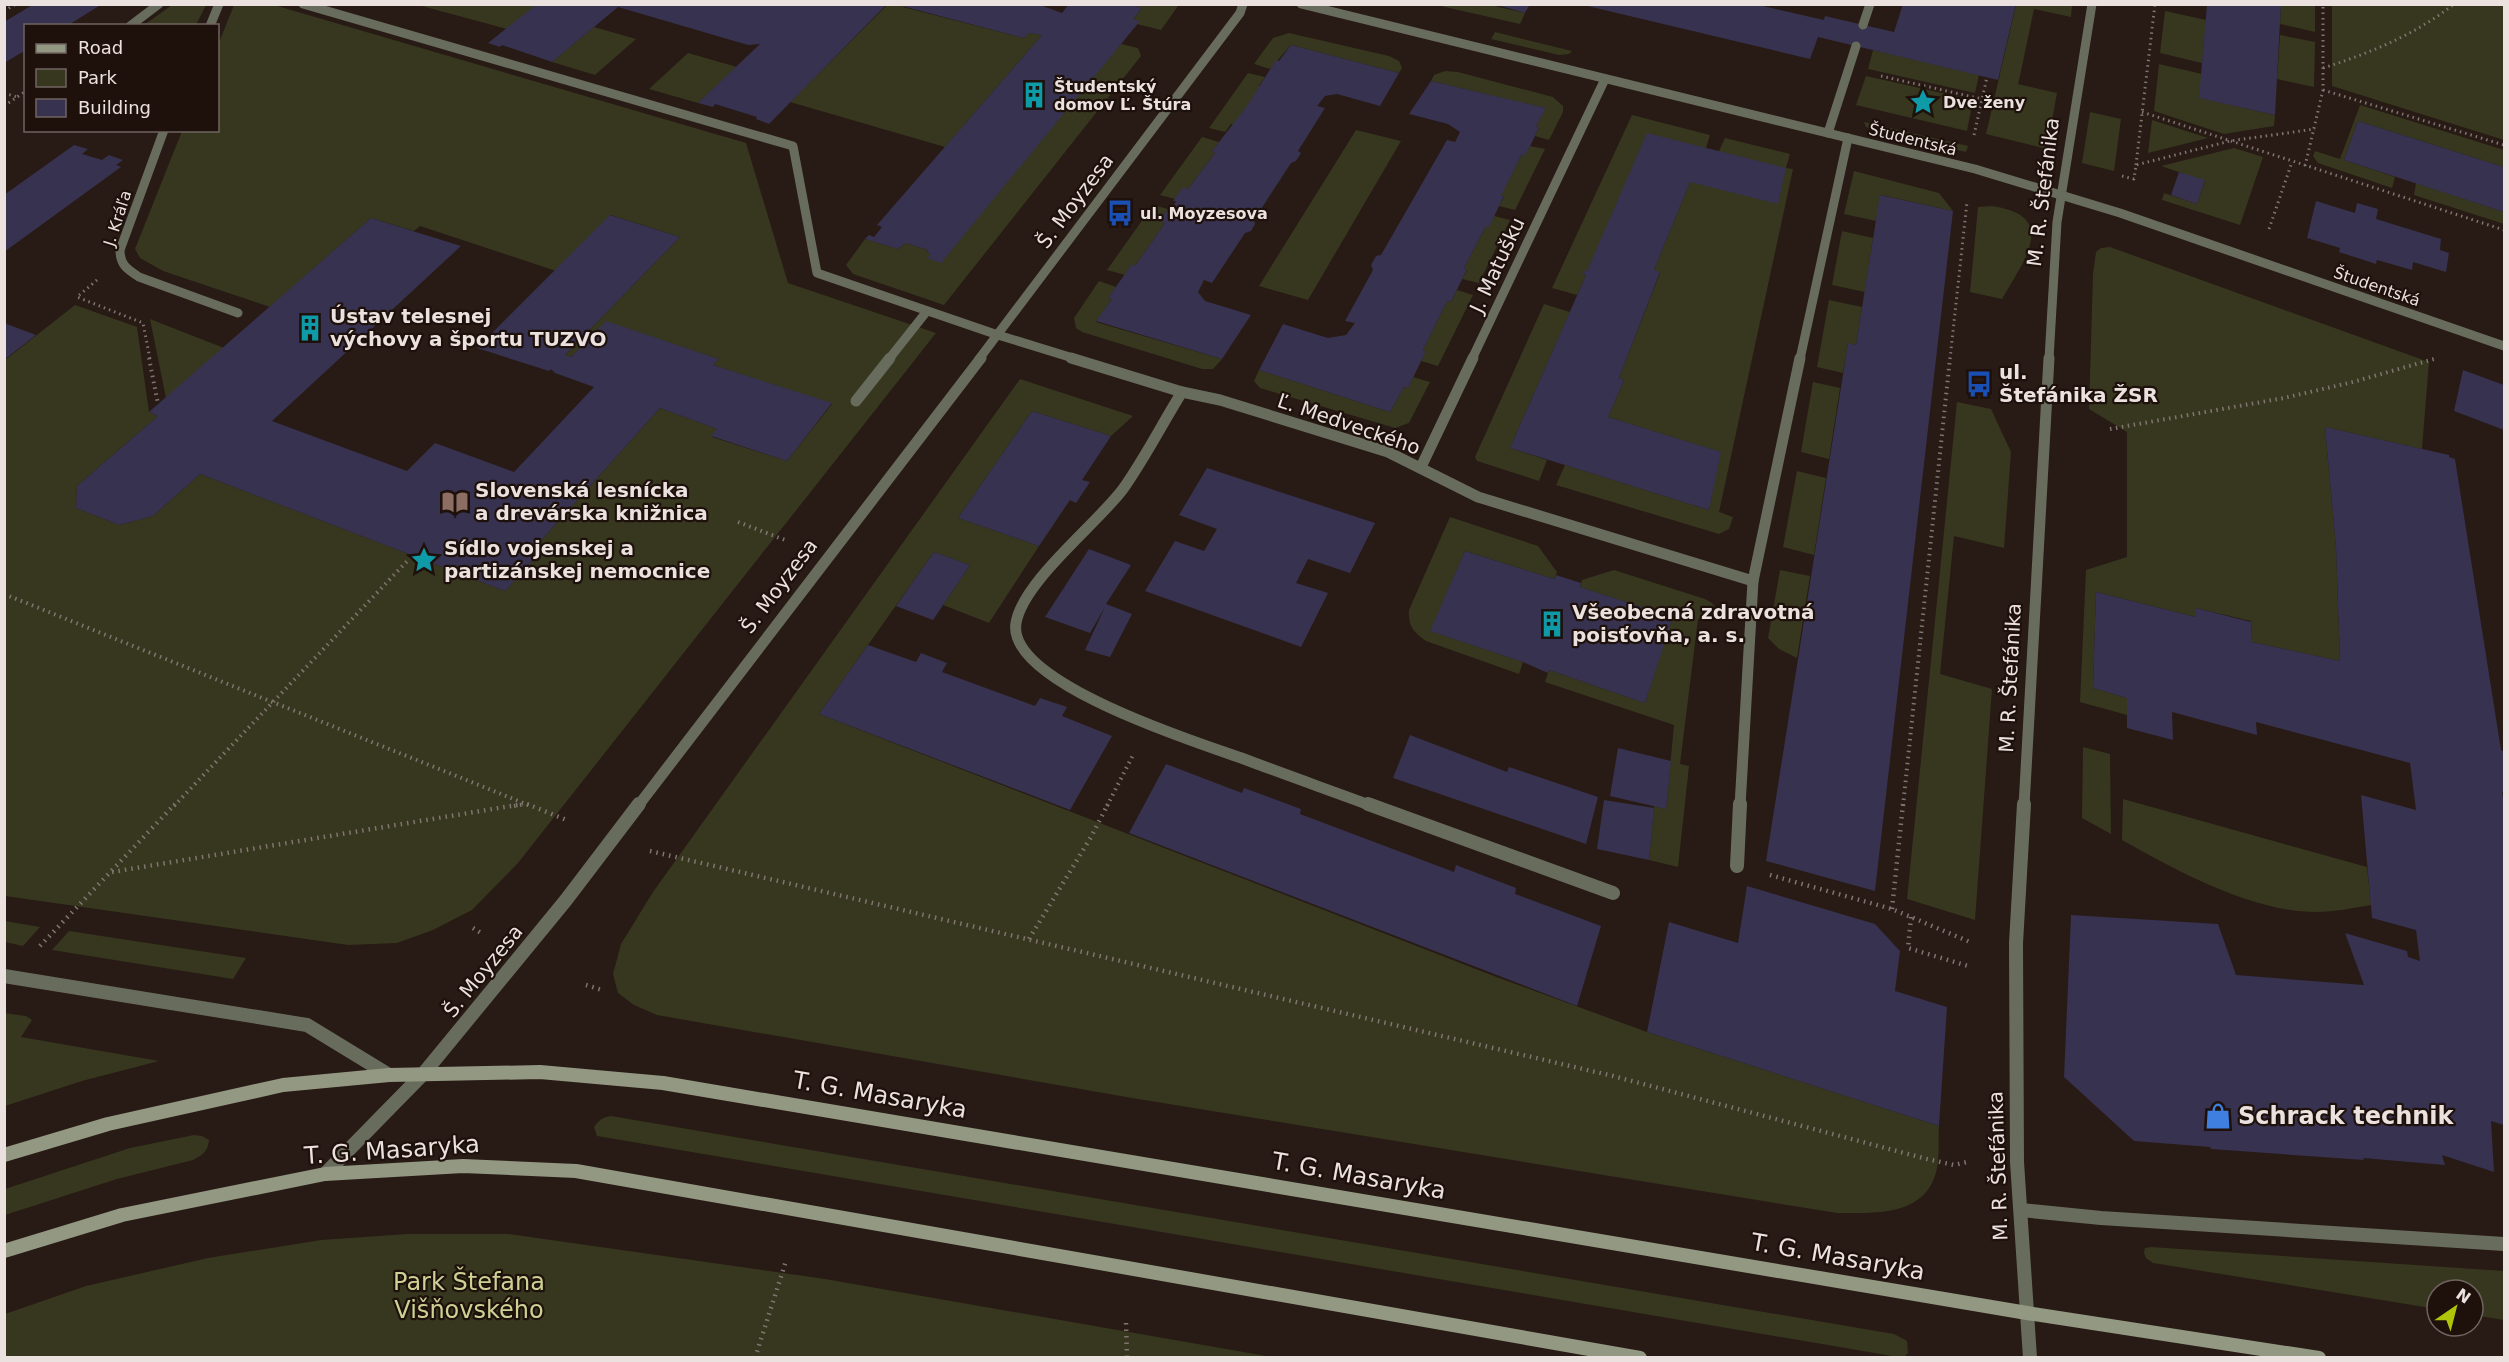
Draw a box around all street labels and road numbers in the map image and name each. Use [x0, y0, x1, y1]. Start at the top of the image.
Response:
street label: M. R. Štefánika [2022, 116, 2064, 268]
street label: Študentská [1867, 119, 1959, 160]
street label: Š. Moyzesa [1032, 149, 1118, 253]
street label: J. Kráľa [99, 188, 135, 249]
street label: J. Matušku [1464, 213, 1530, 318]
street label: Študentská [2331, 263, 2423, 310]
street label: Ľ. Medveckého [1274, 388, 1424, 460]
street label: Š. Moyzesa [736, 534, 822, 638]
street label: M. R. Štefánika [1994, 603, 2026, 753]
street label: Š. Moyzesa [438, 920, 528, 1022]
street label: T. G. Masaryka [790, 1066, 969, 1124]
street label: M. R. Štefánika [1983, 1091, 2013, 1241]
street label: T. G. Masaryka [302, 1130, 481, 1170]
street label: T. G. Masaryka [1269, 1147, 1448, 1205]
street label: T. G. Masaryka [1748, 1228, 1927, 1286]

